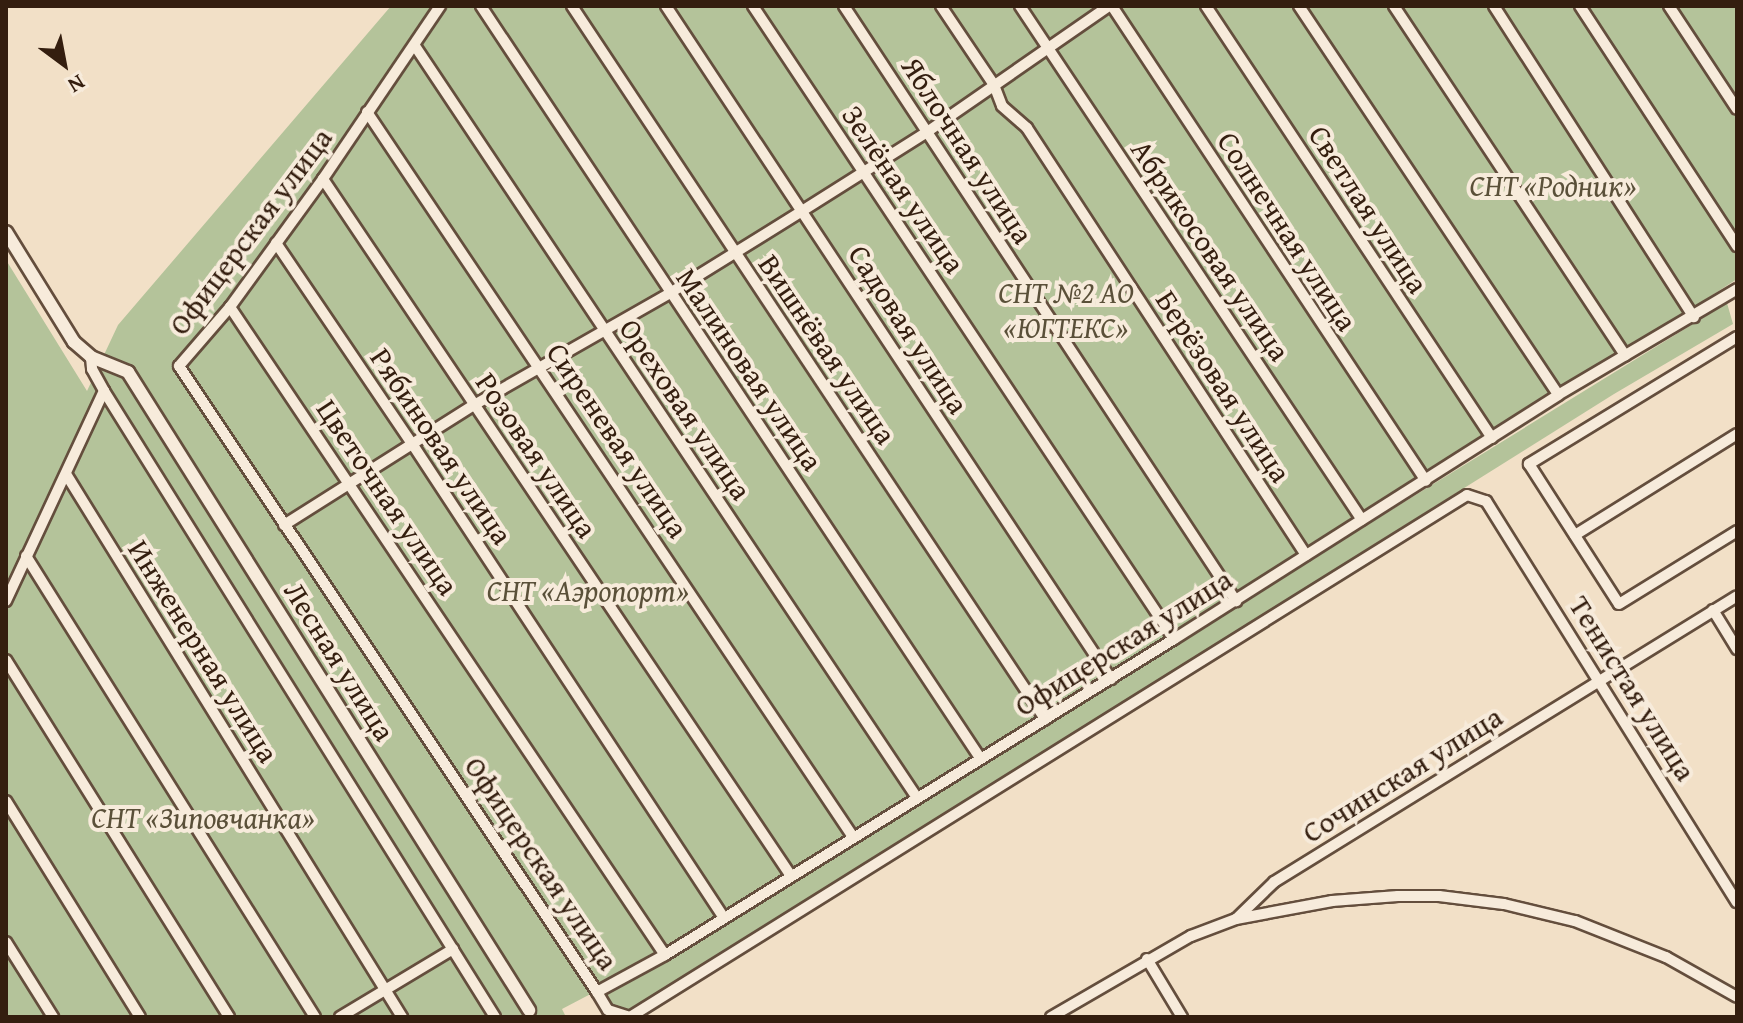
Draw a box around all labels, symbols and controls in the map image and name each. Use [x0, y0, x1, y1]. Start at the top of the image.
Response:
north arrow [24, 24, 104, 104]
street label: Яблочная улица [894, 50, 1042, 250]
text: N [62, 67, 91, 102]
street label: Зелёная улица [835, 98, 973, 280]
street label: Светлая улица [1301, 118, 1437, 300]
street label: Офицерская улица [161, 121, 339, 341]
street label: Солнечная улица [1210, 125, 1366, 337]
street label: Абрикосовая улица [1124, 133, 1298, 367]
park label: СНТ «Родник» [1469, 167, 1637, 203]
street label: Садовая улица [841, 238, 977, 420]
street label: Вишнёвая улица [751, 247, 905, 451]
street label: Малиновая улица [669, 261, 831, 477]
park label: СНТ №2 АО «ЮГТЕКС» [998, 274, 1134, 344]
street label: Берёзовая улица [1149, 283, 1299, 489]
street label: Ореховая улица [612, 312, 760, 506]
street label: Сиреневая улица [539, 336, 697, 544]
street label: Рябиновая улица [363, 341, 521, 551]
street label: Розовая улица [469, 366, 605, 544]
street label: Цветочная улица [309, 392, 467, 602]
street label: Инженерная улица [121, 533, 287, 769]
street label: Офицерская улица [1008, 561, 1238, 723]
park label: СНТ «Аэропорт» [487, 572, 689, 608]
street label: Лесная улица [277, 575, 403, 747]
street label: Тенистая улица [1562, 589, 1704, 787]
street label: Сочинская улица [1295, 698, 1509, 850]
street label: Офицерская улица [457, 749, 627, 977]
park label: СНТ «Зиповчанка» [91, 799, 315, 835]

